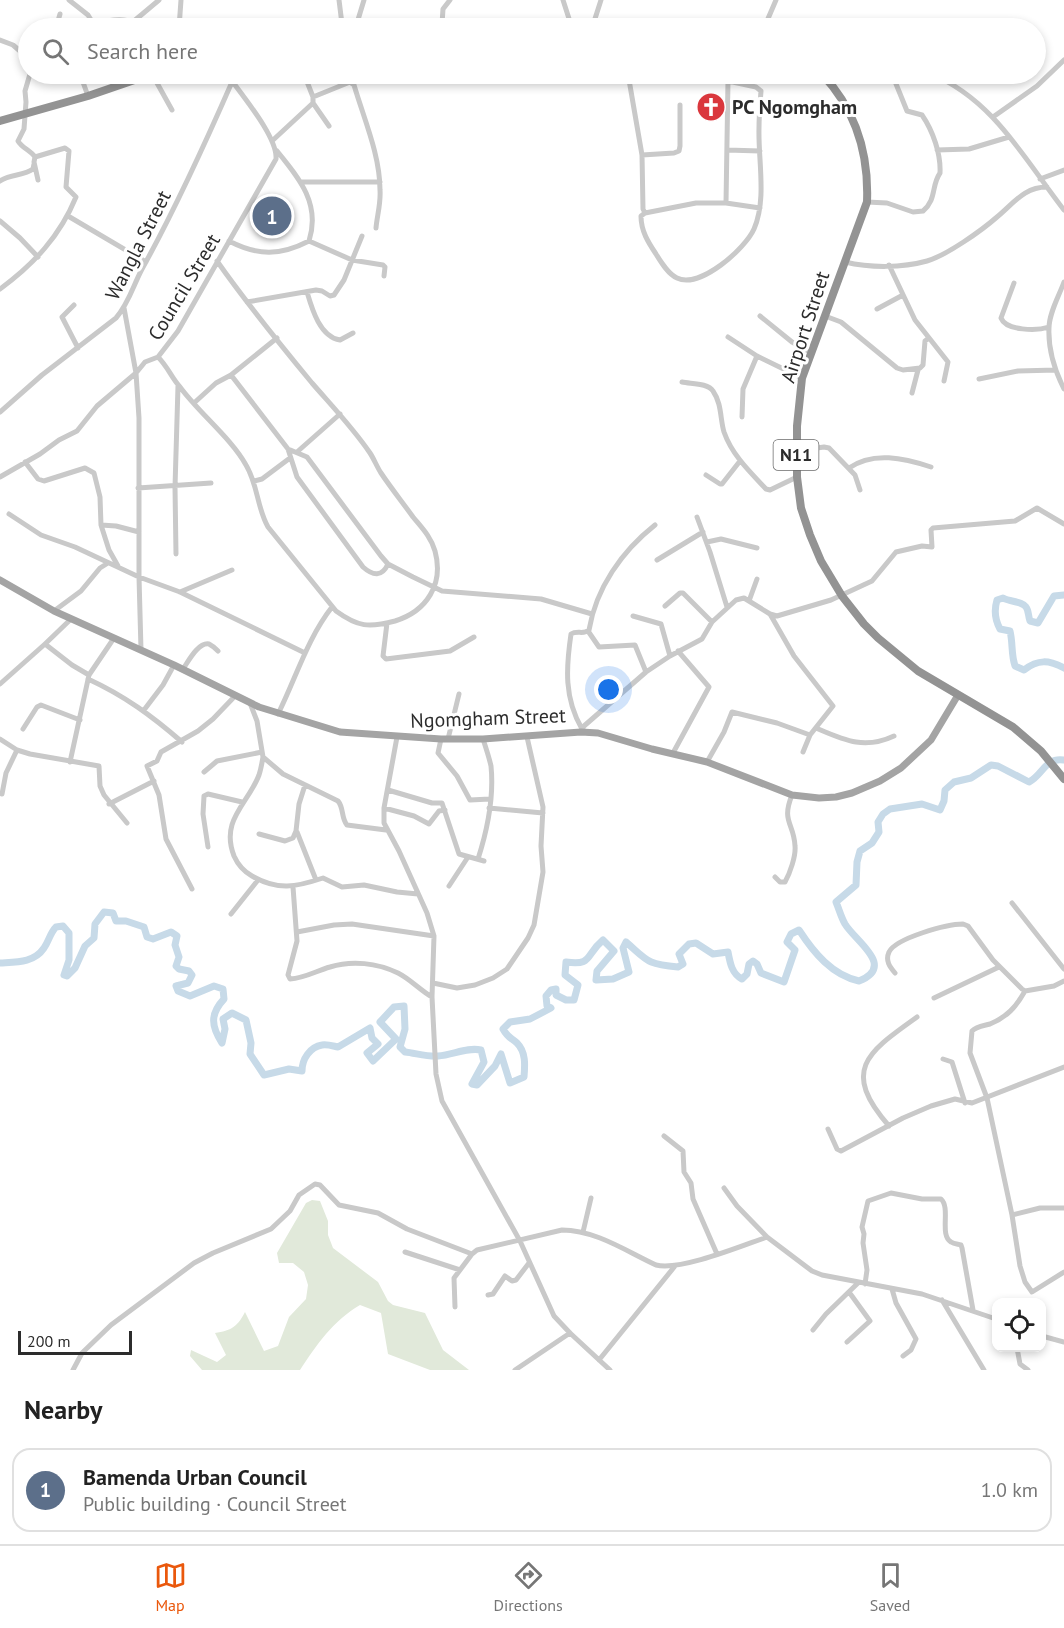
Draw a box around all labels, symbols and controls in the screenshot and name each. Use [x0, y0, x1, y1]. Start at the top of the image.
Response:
search box [18, 18, 1046, 84]
icon: search [39, 35, 72, 68]
text: Search here [87, 37, 198, 65]
church icon: PC Ngomgham [695, 91, 727, 123]
place label: PC Ngomgham [732, 94, 857, 120]
street label: Wangla Street [99, 186, 177, 304]
pin: 1 [252, 194, 292, 238]
street label: Council Street [142, 229, 226, 345]
street label: Airport Street [775, 268, 835, 386]
road number: N11 [774, 440, 818, 470]
your location [594, 675, 623, 704]
street label: Ngomgham Street [410, 702, 566, 734]
map controls [992, 1298, 1046, 1352]
button: locate [992, 1298, 1046, 1352]
scale bar [18, 1328, 132, 1356]
text: 200 m [27, 1331, 70, 1351]
text: Nearby [24, 1393, 102, 1426]
text: Bamenda Urban Council [83, 1463, 307, 1491]
text: 1 [40, 1477, 51, 1503]
text: 1.0 km [981, 1477, 1038, 1503]
text: Public building · Council Street [83, 1491, 347, 1517]
tab: Map [154, 1559, 187, 1615]
tab: Directions [494, 1559, 563, 1615]
tab: Saved [870, 1559, 910, 1615]

